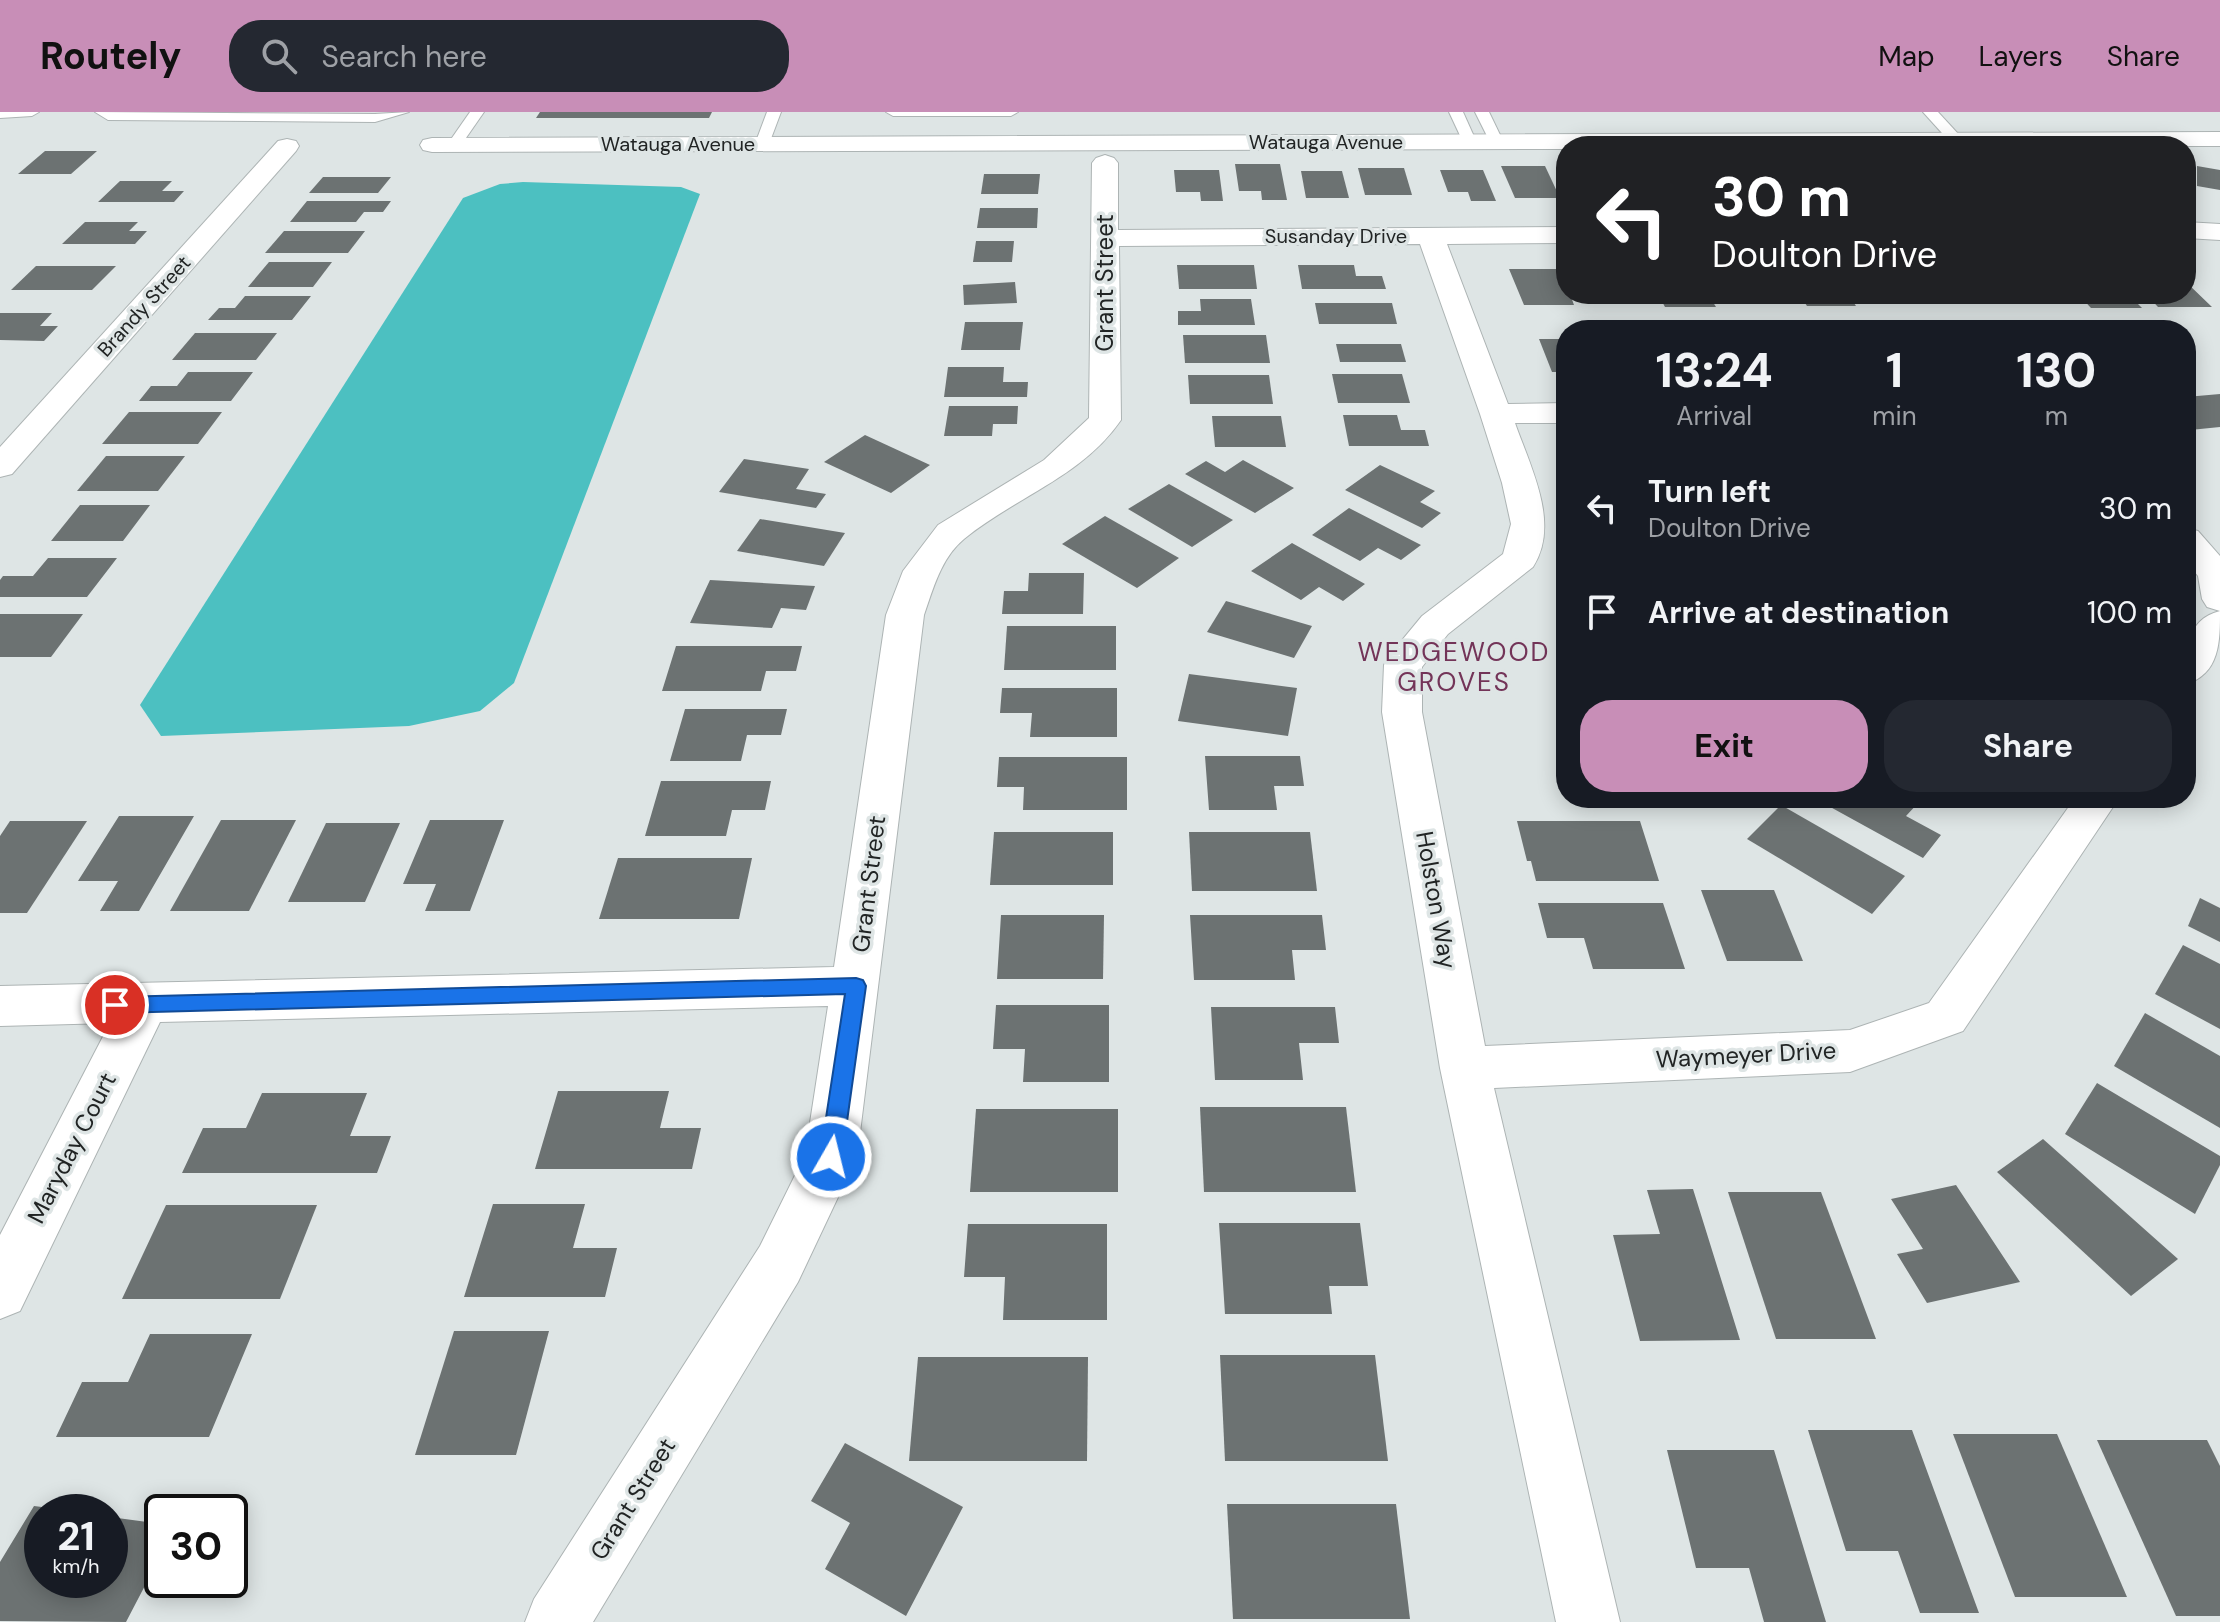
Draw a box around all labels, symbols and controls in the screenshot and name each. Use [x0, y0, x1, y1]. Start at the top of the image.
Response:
search box [229, 20, 789, 92]
text: Routely [40, 31, 181, 81]
icon: search [257, 34, 301, 78]
text: Search here [321, 37, 487, 76]
text: Map [1878, 38, 1935, 75]
text: Layers [1979, 38, 2063, 75]
text: Share [2107, 38, 2180, 75]
street label: Watauga Avenue [1249, 129, 1403, 155]
street label: Watauga Avenue [601, 131, 755, 157]
text: 30 m [1712, 160, 1851, 233]
icon: left [1580, 168, 1684, 272]
street label: Grant Street [1089, 214, 1120, 352]
street label: Susanday Drive [1265, 223, 1407, 249]
text: Doulton Drive [1712, 231, 1937, 278]
street label: Brandy Street [92, 250, 196, 362]
text: 13:24 [1656, 339, 1773, 402]
text: 1 [1886, 339, 1903, 402]
text: 130 [2016, 339, 2096, 402]
text: Arrival [1676, 399, 1752, 433]
text: min [1872, 399, 1917, 433]
text: m [2045, 399, 2068, 433]
text: Turn left [1648, 472, 1771, 511]
icon: left [1580, 486, 1624, 530]
text: 30 m [2099, 489, 2172, 528]
text: Doulton Drive [1648, 511, 1811, 545]
icon: arrive [1580, 590, 1624, 634]
text: Arrive at destination [1648, 593, 1949, 632]
text: 100 m [2087, 593, 2172, 632]
district label: WEDGEWOOD GROVES [1358, 635, 1550, 699]
button: Exit [1580, 700, 1868, 792]
button: Share [1884, 700, 2172, 792]
street label: Grant Street [845, 814, 892, 954]
street label: Holston Way [1409, 829, 1464, 971]
pin [81, 971, 149, 1039]
icon: arrive [93, 983, 137, 1027]
street label: Waymeyer Drive [1655, 1034, 1837, 1075]
street label: Maryday Court [20, 1067, 123, 1228]
position arrow [789, 1115, 873, 1199]
street label: Grant Street [583, 1432, 682, 1565]
speed limit sign: 30 [144, 1494, 248, 1598]
text: 21 [57, 1510, 95, 1562]
text: km/h [52, 1553, 100, 1579]

